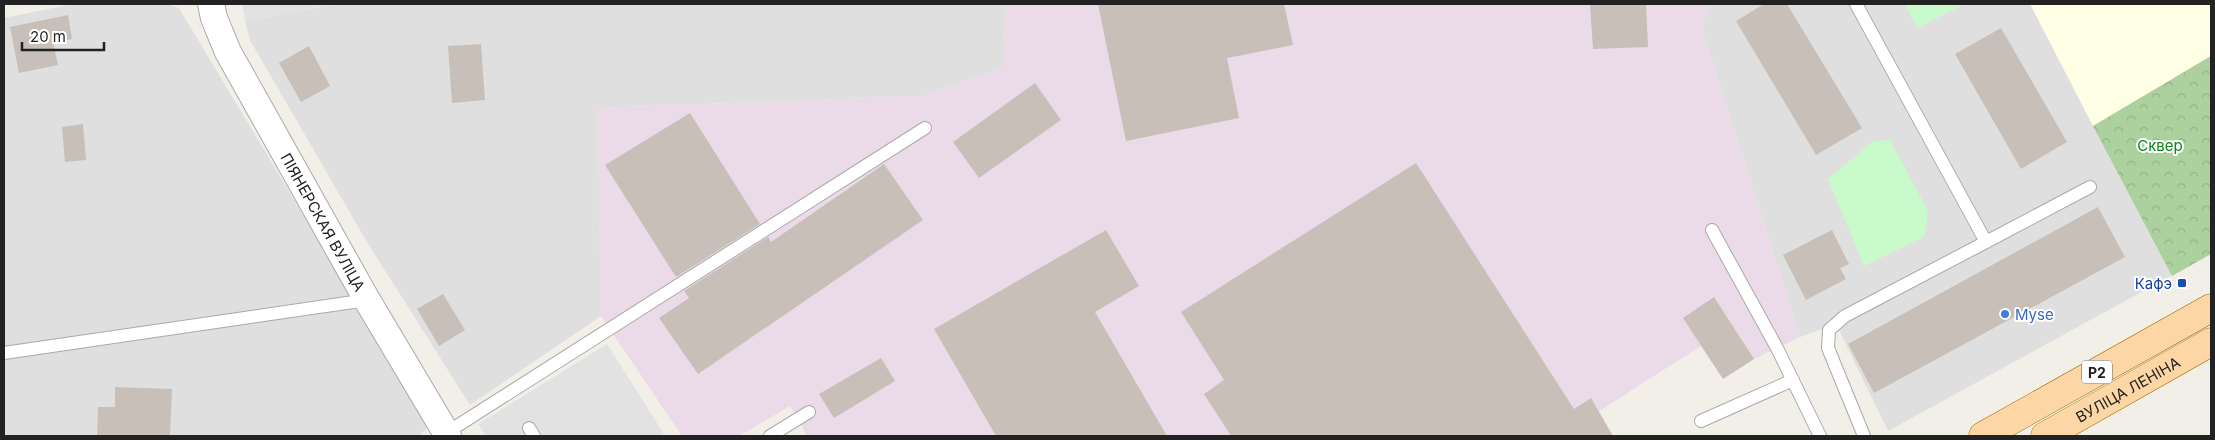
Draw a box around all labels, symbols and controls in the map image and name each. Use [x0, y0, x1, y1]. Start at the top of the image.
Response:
scale bar [22, 20, 105, 52]
text: 20 m [30, 27, 66, 46]
park label: Сквер [2137, 136, 2183, 155]
street label: ПІЯНЕРСКАЯ ВУЛІЦА [277, 150, 370, 295]
place label: Кафэ [2135, 274, 2172, 293]
marker: Кафэ [2176, 277, 2188, 289]
place label: Myse [2015, 305, 2054, 324]
marker: Myse [1999, 308, 2011, 320]
street label: ВУЛІЦА ЛЕНІНА [2072, 352, 2183, 426]
road number: Р2 [2082, 361, 2112, 384]

